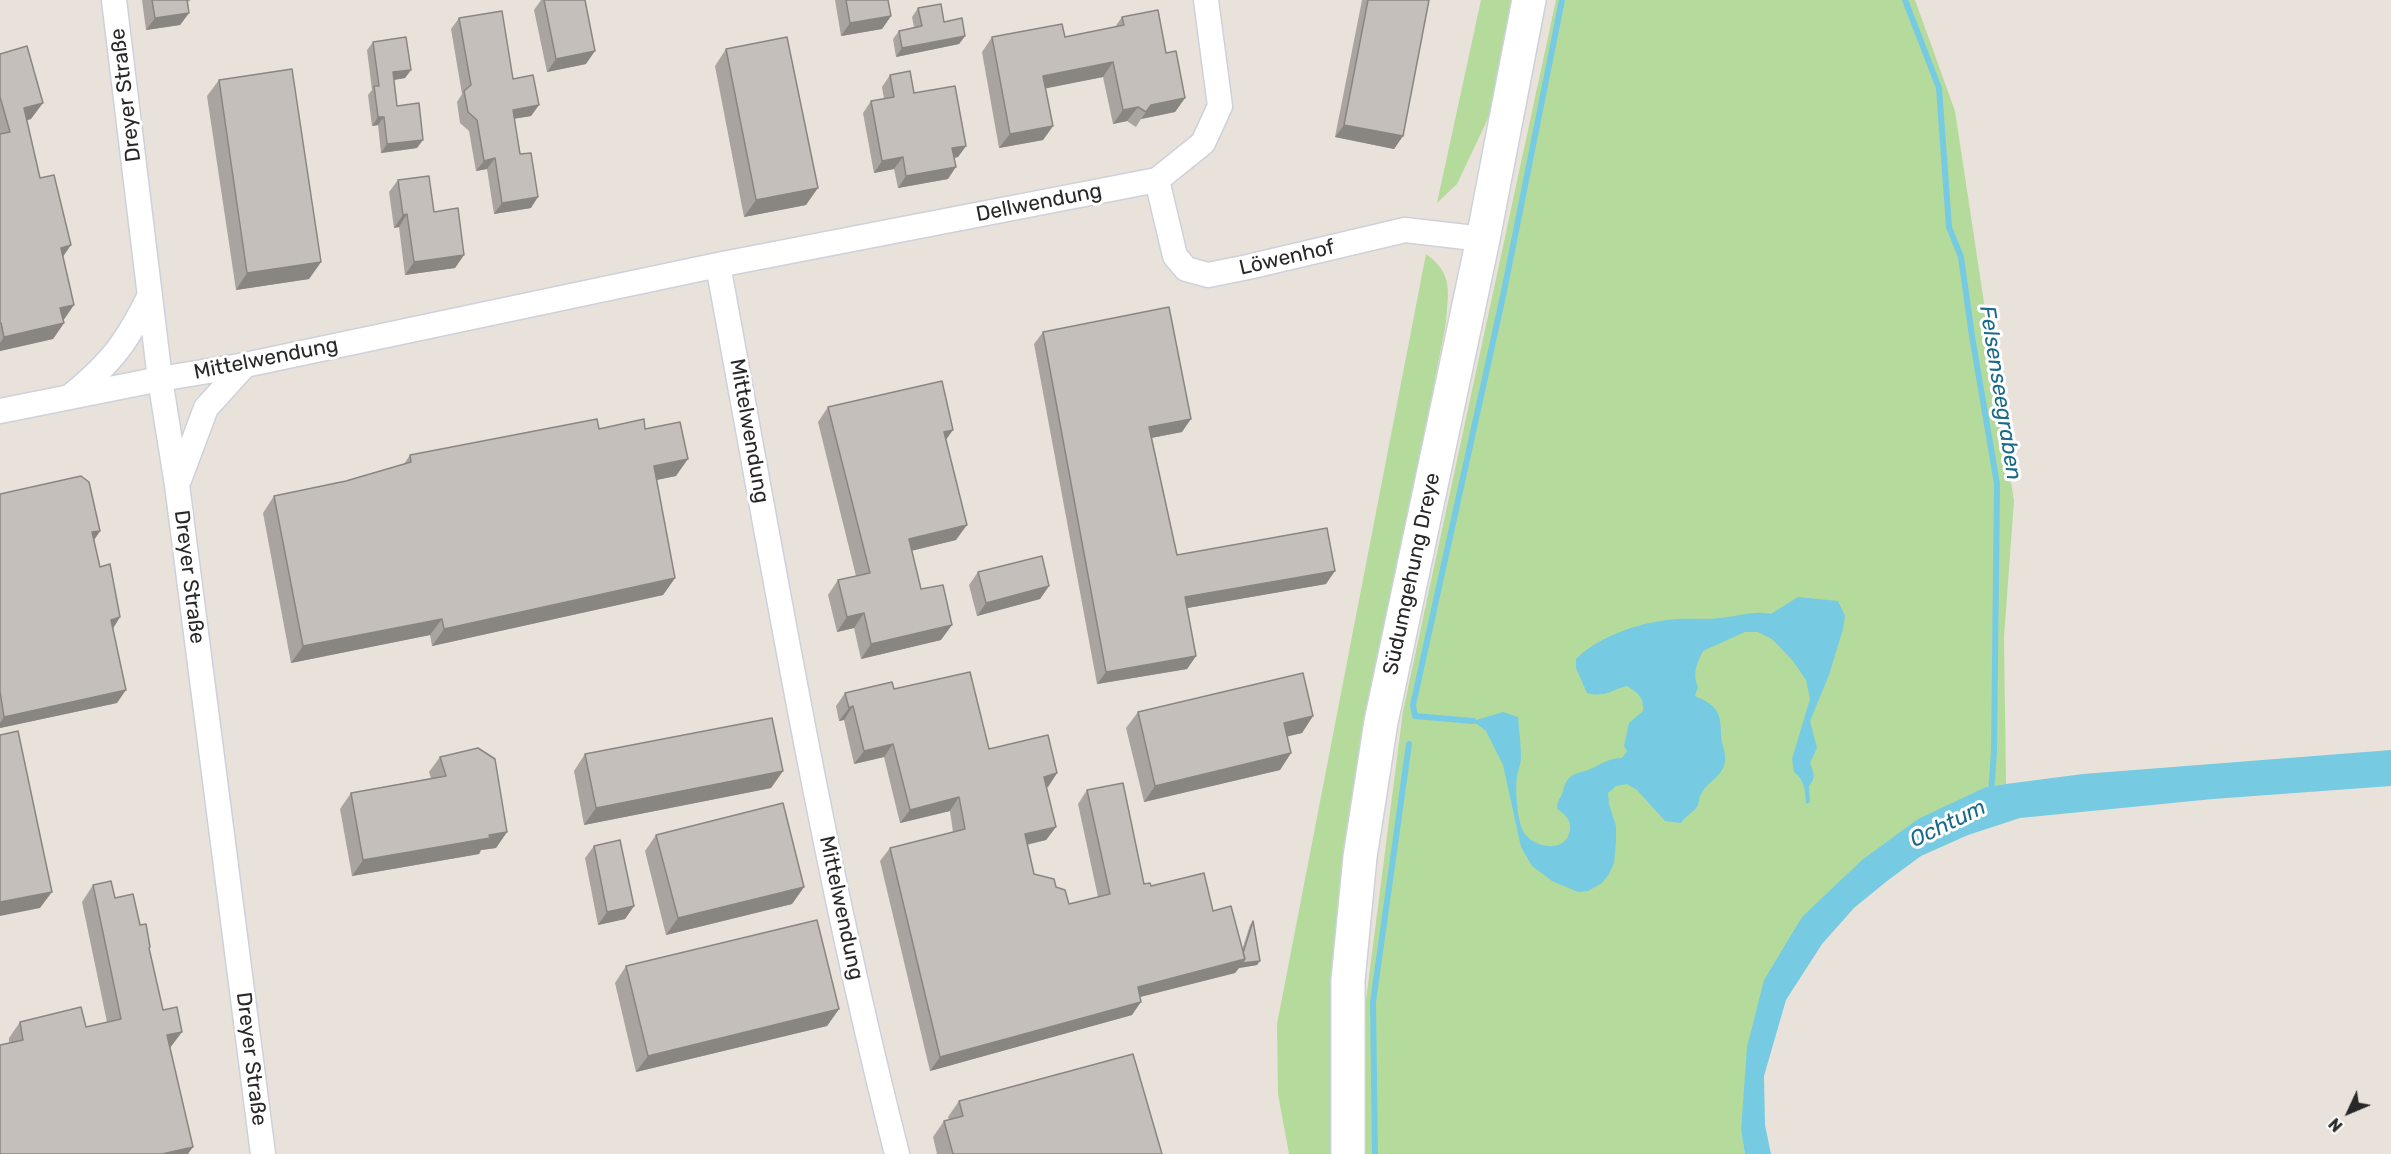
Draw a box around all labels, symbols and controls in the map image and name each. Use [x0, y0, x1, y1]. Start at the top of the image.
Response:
street label: Dreyer Straße [105, 27, 147, 163]
street label: Dellwendung [974, 178, 1104, 228]
street label: Löwenhof [1237, 235, 1337, 281]
water label: Felsenseegraben [1973, 304, 2027, 482]
street label: Mittelwendung [192, 333, 340, 385]
street label: Mittelwendung [724, 357, 774, 505]
street label: Südumgehung Dreye [1378, 471, 1446, 677]
street label: Dreyer Straße [168, 509, 210, 645]
water label: Ochtum [1906, 794, 1990, 854]
street label: Mittelwendung [813, 834, 869, 982]
street label: Dreyer Straße [230, 991, 272, 1127]
north arrow [2319, 1082, 2379, 1142]
text: N [2325, 1114, 2347, 1136]

